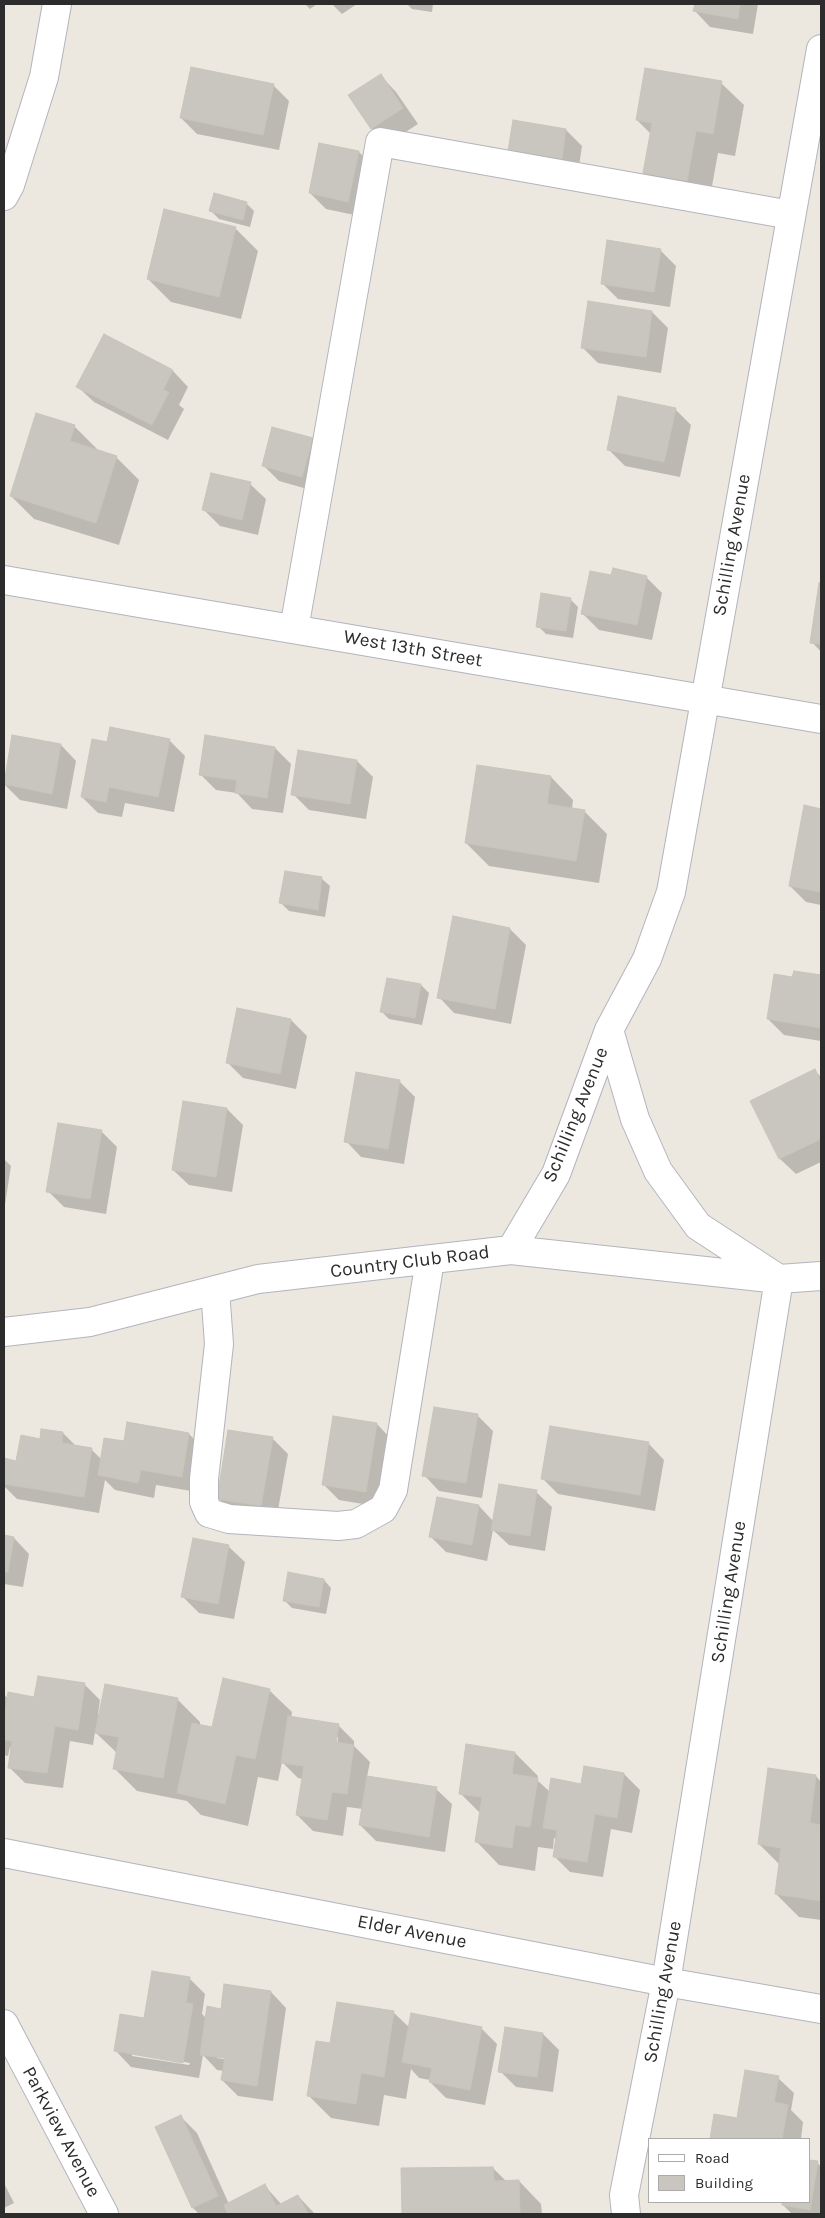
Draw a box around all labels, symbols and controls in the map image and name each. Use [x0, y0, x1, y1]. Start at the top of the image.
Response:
street label: Schilling Avenue [708, 472, 756, 618]
street label: West 13th Street [342, 626, 484, 672]
street label: Schilling Avenue [538, 1044, 614, 1186]
street label: Country Club Road [329, 1241, 491, 1283]
street label: Schilling Avenue [706, 1519, 752, 1665]
street label: Elder Avenue [355, 1910, 469, 1954]
street label: Schilling Avenue [639, 1919, 687, 2065]
street label: Parkview Avenue [17, 2063, 105, 2201]
legend [648, 2138, 810, 2203]
text: Road [695, 2149, 730, 2167]
text: Building [695, 2174, 753, 2192]

